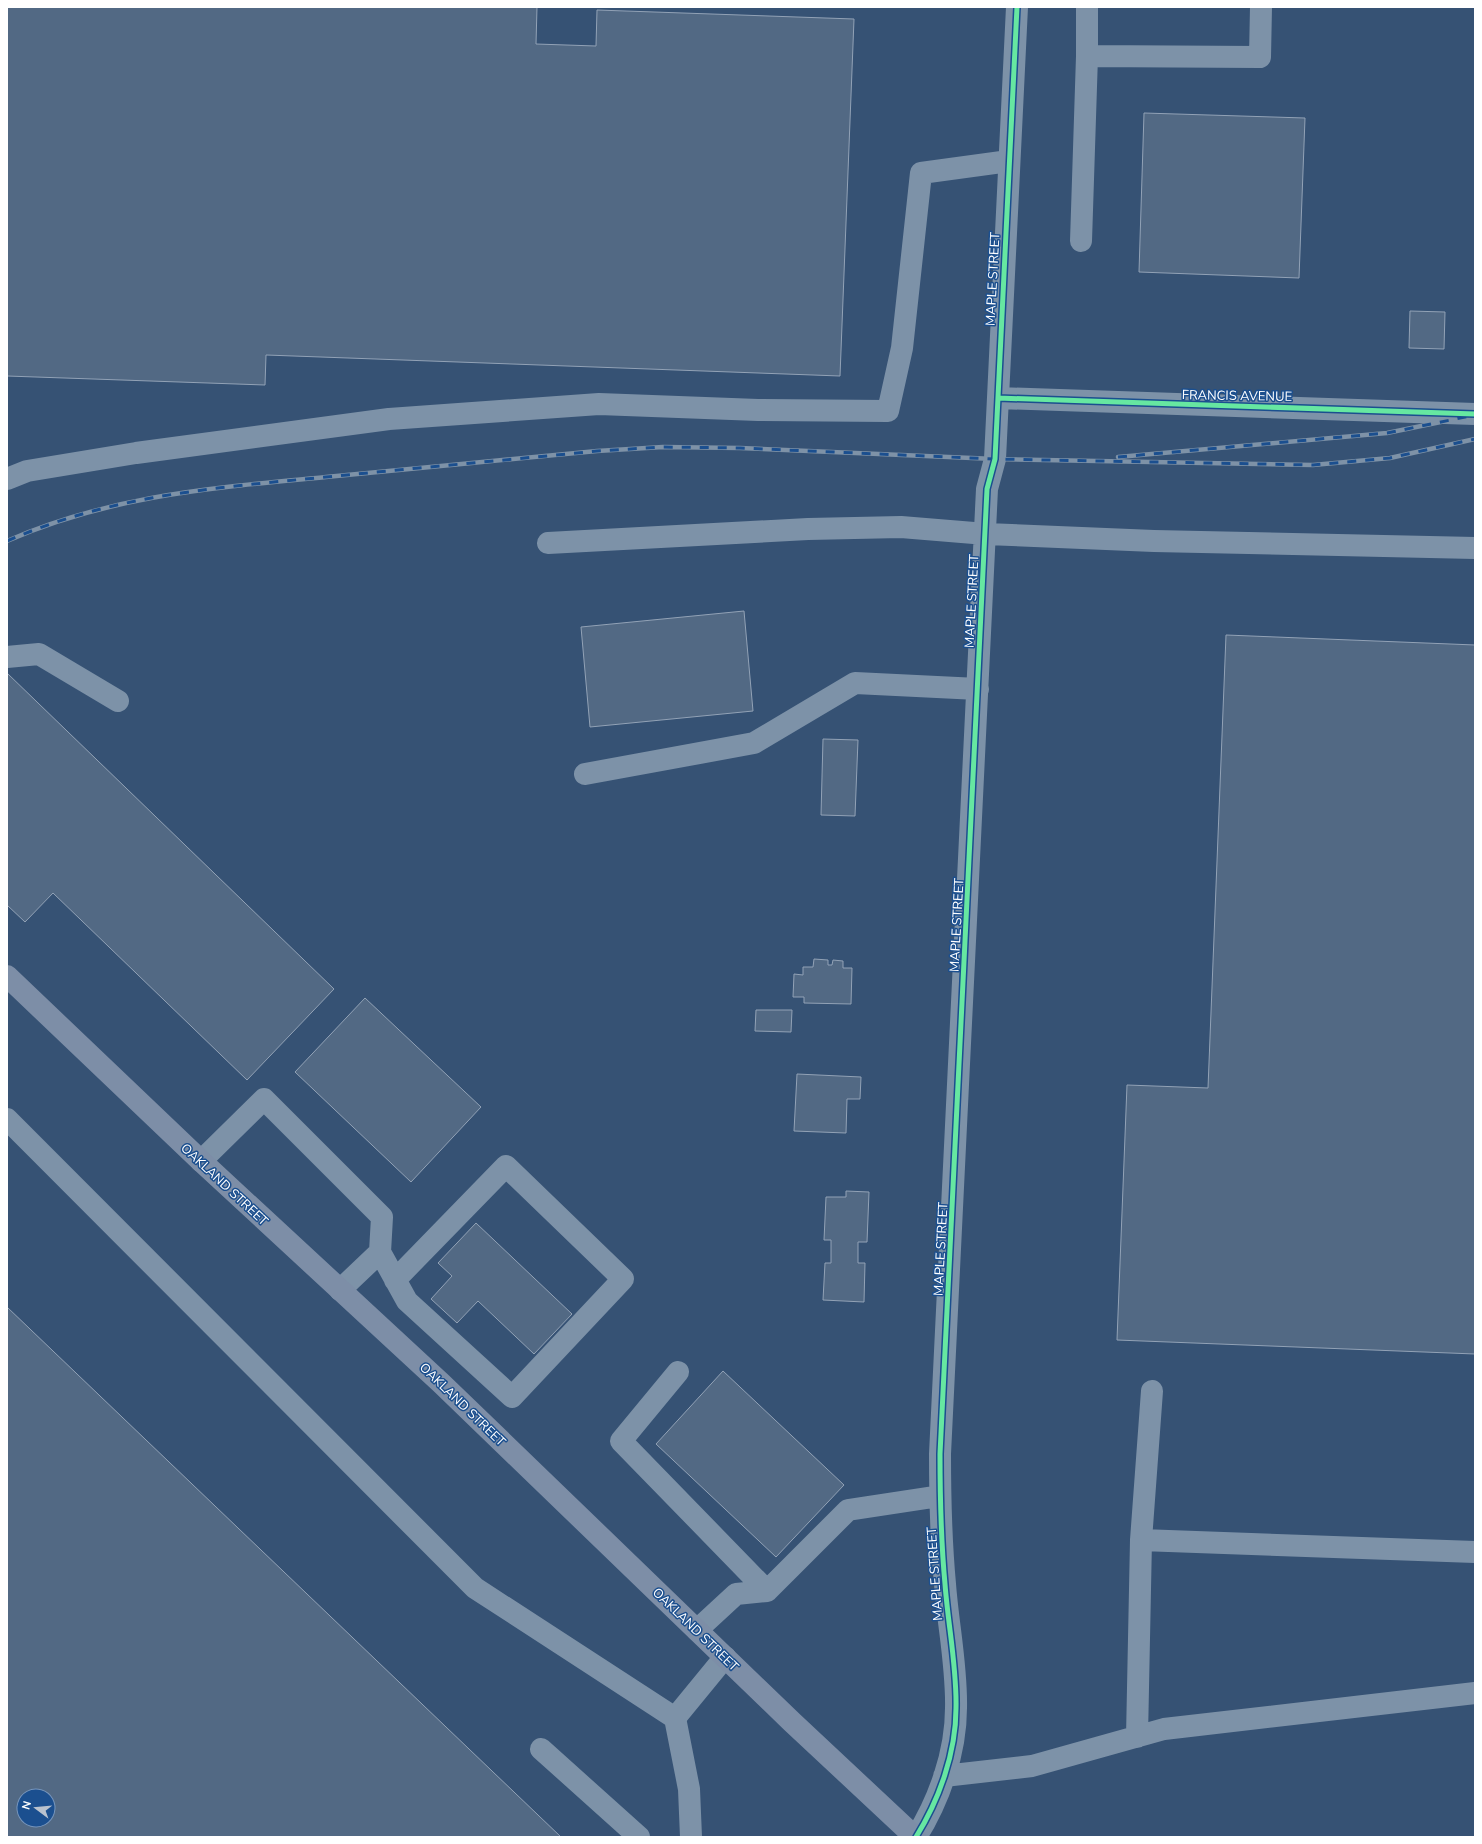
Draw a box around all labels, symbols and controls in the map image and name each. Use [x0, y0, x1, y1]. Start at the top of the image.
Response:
street label: MAPLE STREET [982, 232, 1004, 326]
street label: FRANCIS AVENUE [1182, 386, 1292, 406]
street label: MAPLE STREET [961, 554, 983, 648]
street label: MAPLE STREET [946, 878, 968, 972]
street label: OAKLAND STREET [177, 1139, 272, 1230]
street label: MAPLE STREET [930, 1202, 952, 1296]
street label: OAKLAND STREET [415, 1359, 509, 1451]
street label: MAPLE STREET [923, 1526, 947, 1621]
street label: OAKLAND STREET [648, 1584, 742, 1676]
north arrow [16, 1788, 56, 1828]
text: N [19, 1799, 35, 1811]

